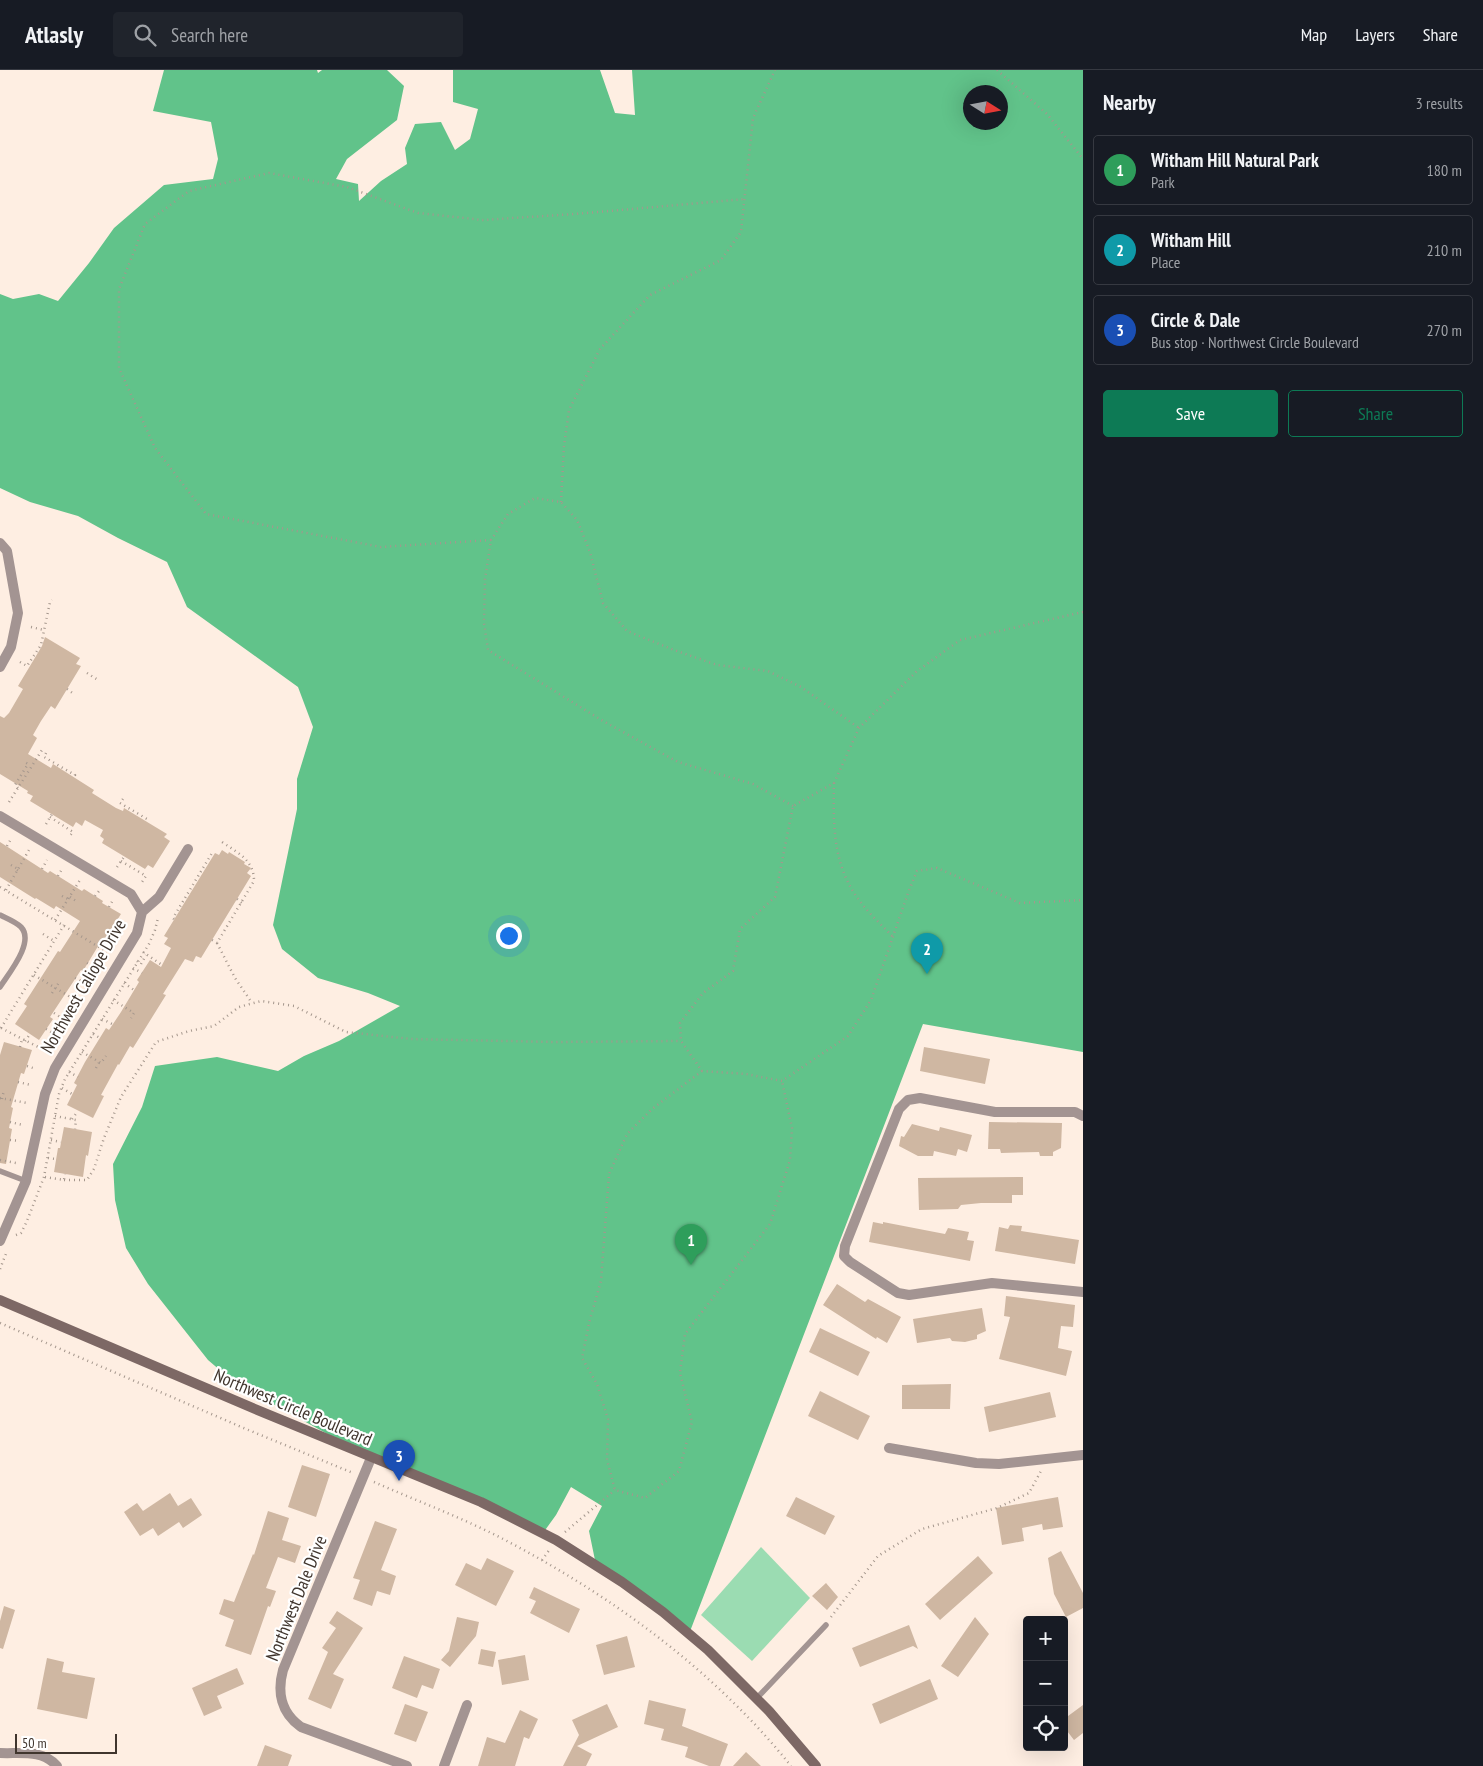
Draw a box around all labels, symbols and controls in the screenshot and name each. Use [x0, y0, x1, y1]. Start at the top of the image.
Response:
search box [113, 12, 463, 57]
text: Atlasly [25, 19, 83, 50]
icon: search [131, 21, 159, 49]
text: Search here [171, 23, 248, 47]
text: Map [1301, 23, 1327, 46]
text: Layers [1355, 23, 1395, 46]
text: Share [1423, 23, 1458, 46]
north arrow [963, 85, 1008, 130]
text: Nearby [1103, 89, 1156, 116]
text: 3 results [1416, 93, 1463, 113]
text: Witham Hill Natural Park [1151, 148, 1319, 172]
text: 1 [1116, 160, 1124, 180]
text: 180 m [1427, 160, 1462, 180]
text: Park [1151, 172, 1175, 192]
text: Witham Hill [1151, 228, 1231, 252]
text: 2 [1116, 240, 1124, 260]
text: 210 m [1427, 240, 1462, 260]
text: Place [1151, 252, 1180, 272]
text: Circle & Dale [1151, 308, 1240, 332]
text: 3 [1116, 320, 1124, 340]
text: 270 m [1427, 320, 1462, 340]
text: Bus stop · Northwest Circle Boulevard [1151, 332, 1359, 352]
button: Save [1103, 390, 1278, 437]
button: Share [1288, 390, 1463, 437]
street label: Northwest Caliope Drive [35, 915, 131, 1057]
your location [496, 923, 522, 949]
pin: 2 [911, 933, 943, 974]
pin: 1 [675, 1224, 707, 1265]
street label: Northwest Circle Boulevard [210, 1363, 376, 1451]
pin: 3 [383, 1440, 415, 1481]
street label: Northwest Dale Drive [260, 1532, 332, 1664]
map controls [1023, 1616, 1068, 1751]
button: + [1023, 1616, 1068, 1661]
button: − [1023, 1661, 1068, 1706]
button: locate [1023, 1706, 1068, 1751]
scale bar [15, 1731, 118, 1754]
text: 50 m [22, 1734, 47, 1752]

